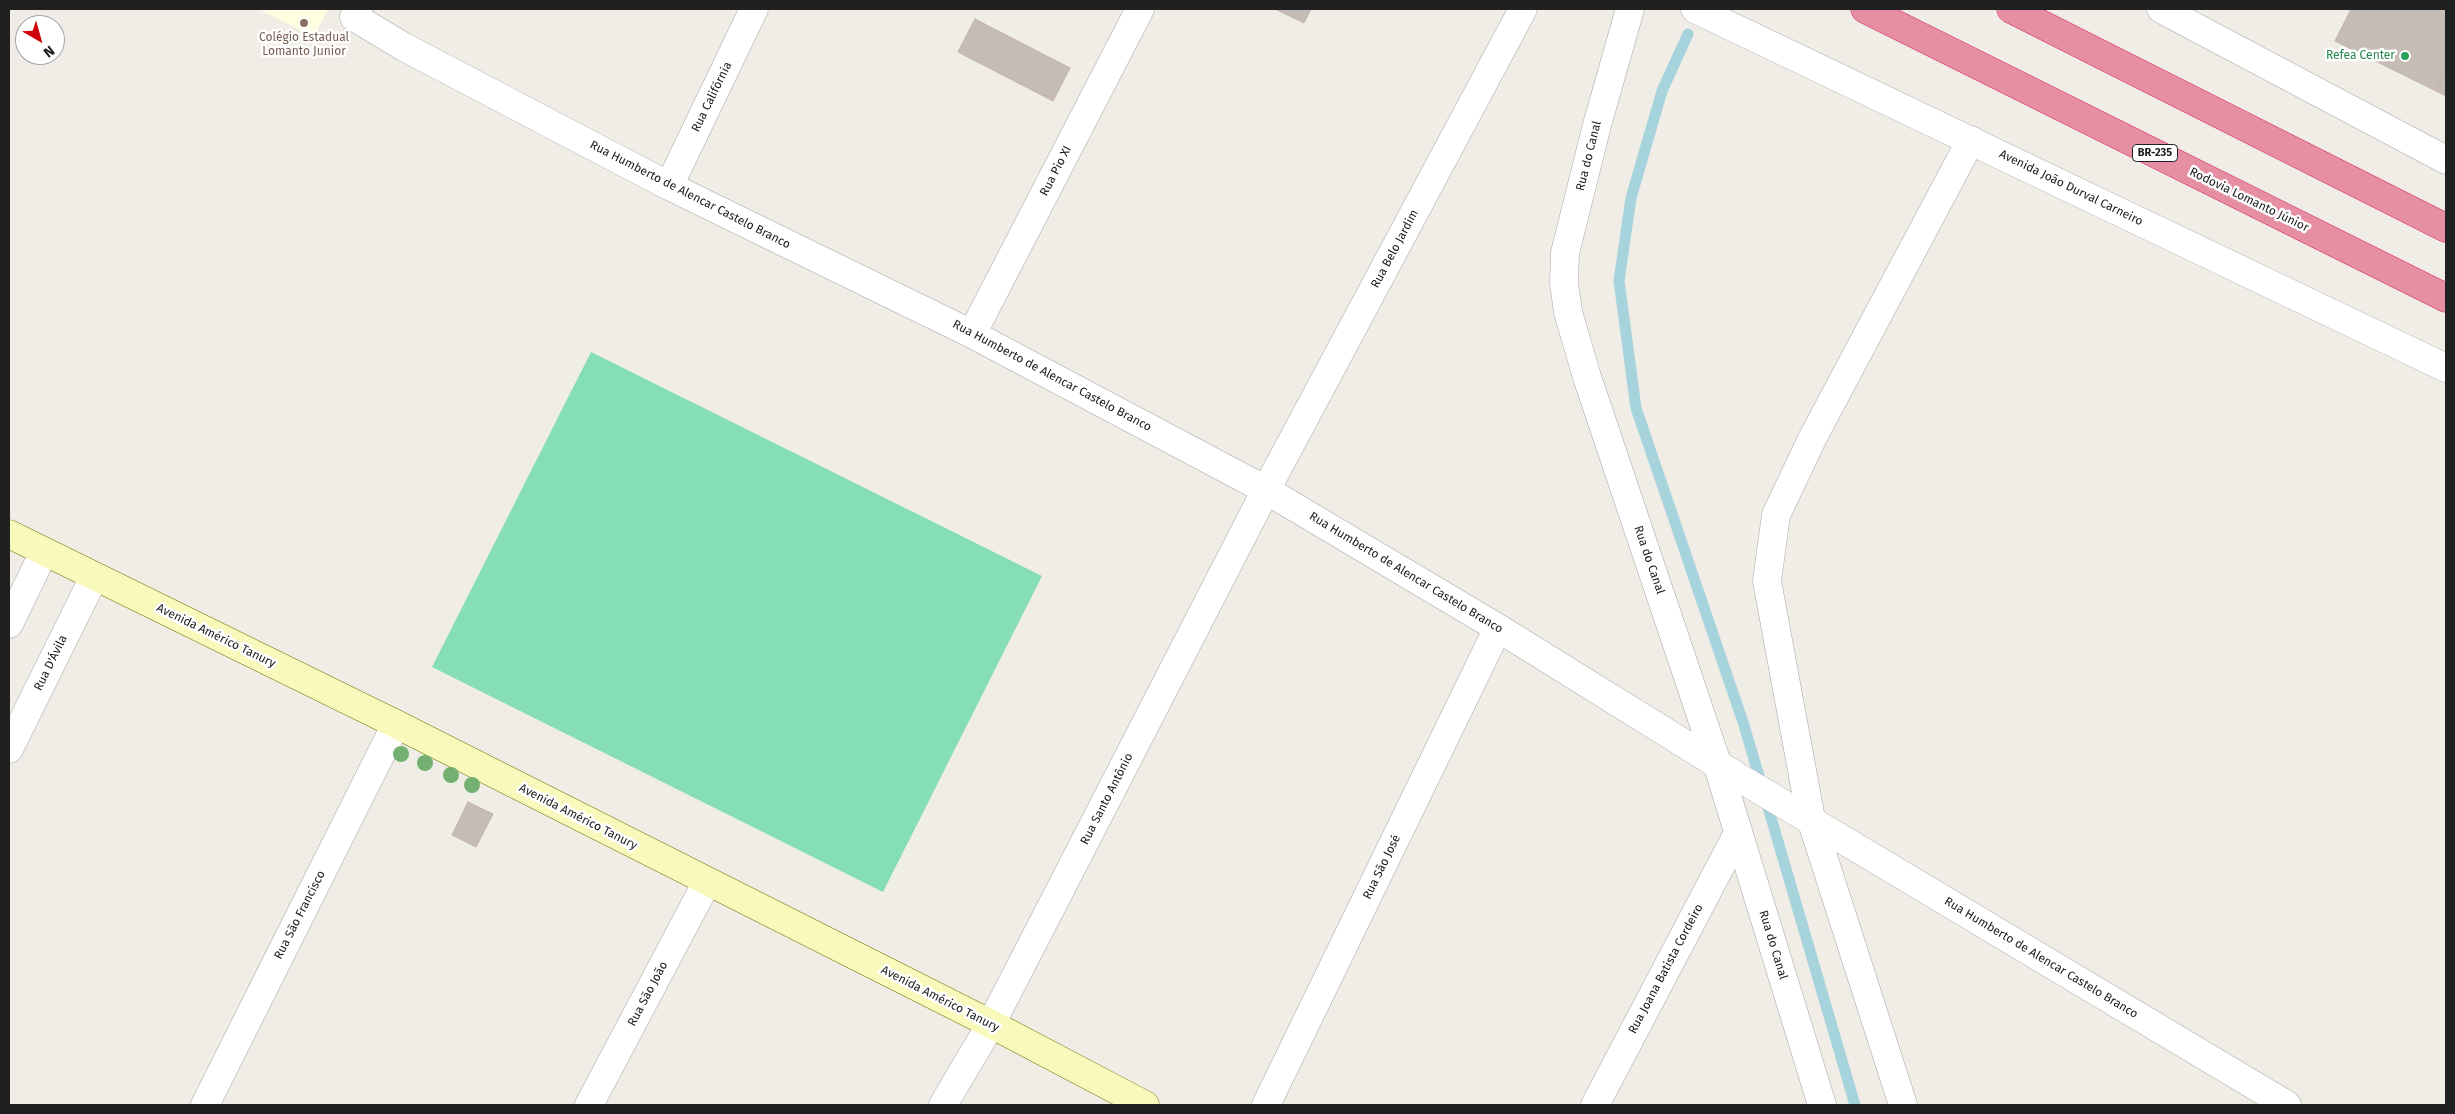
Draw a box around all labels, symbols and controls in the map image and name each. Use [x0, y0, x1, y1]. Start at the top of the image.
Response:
north arrow [15, 15, 65, 65]
marker: Colégio Estadual Lomanto Junior [298, 17, 310, 29]
place label: Colégio Estadual Lomanto Junior [259, 31, 349, 59]
text: N [40, 42, 58, 61]
place label: Refea Center [2326, 49, 2395, 63]
marker: Refea Center [2399, 50, 2411, 62]
street label: Rua Califórnia [689, 60, 735, 134]
street label: Rua do Canal [1573, 120, 1605, 192]
street label: Rua Humberto de Alencar Castelo Branco [587, 138, 793, 252]
street label: Rua Pio XI [1037, 143, 1075, 199]
road number: BR-235 [2132, 144, 2178, 162]
street label: Avenida João Durval Carneiro [1997, 147, 2145, 229]
street label: Rodovia Lomanto Júnior [2187, 165, 2311, 235]
street label: Rua Belo Jardim [1368, 207, 1422, 291]
street label: Rua Humberto de Alencar Castelo Branco [950, 317, 1154, 435]
street label: Rua Humberto de Alencar Castelo Branco [1307, 509, 1505, 637]
street label: Rua do Canal [1631, 524, 1667, 596]
street label: Avenida Américo Tanury [154, 601, 278, 671]
street label: Rua D'Ávila [31, 633, 71, 693]
street label: Rua Santo Antônio [1078, 751, 1136, 847]
street label: Avenida Américo Tanury [517, 781, 639, 853]
street label: Rua São José [1360, 832, 1404, 902]
street label: Rua São Francisco [271, 868, 329, 962]
street label: Rua Humberto de Alencar Castelo Branco [1942, 894, 2140, 1022]
street label: Rua Joana Batista Cordeiro [1626, 902, 1706, 1036]
street label: Rua do Canal [1756, 909, 1790, 981]
street label: Rua São João [625, 959, 671, 1029]
street label: Avenida Américo Tanury [879, 963, 1001, 1035]

